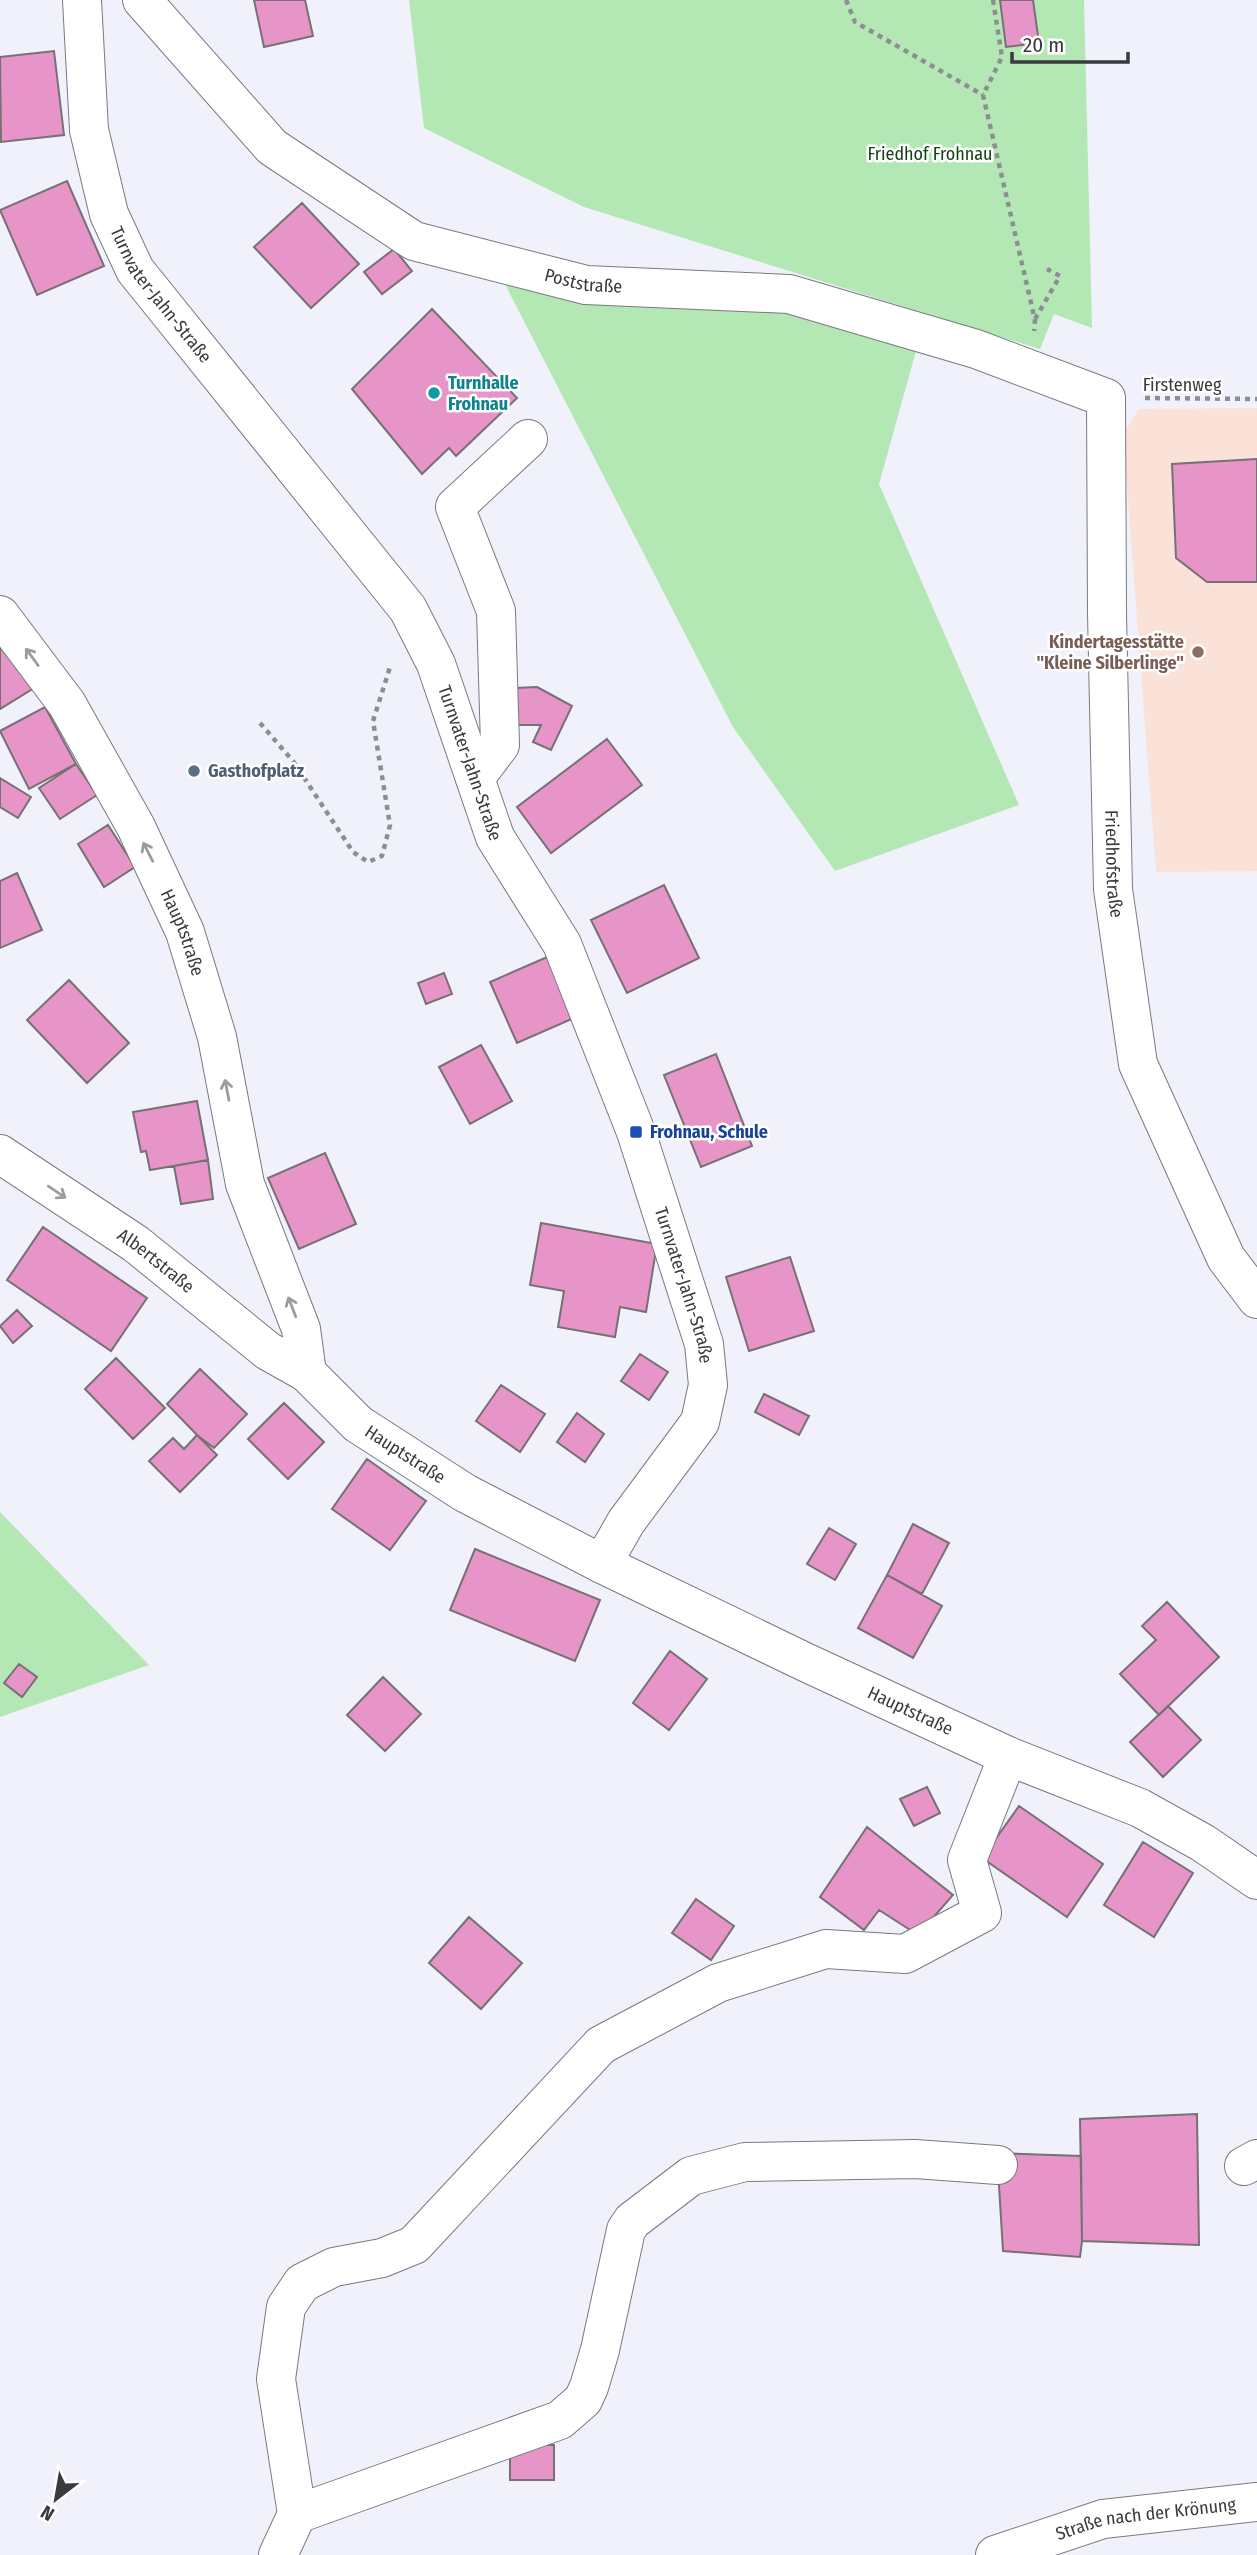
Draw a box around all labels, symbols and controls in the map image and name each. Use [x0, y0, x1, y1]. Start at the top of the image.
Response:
scale bar [1012, 21, 1128, 65]
text: 20 m [1023, 32, 1064, 58]
park label: Friedhof Frohnau [867, 143, 993, 165]
street label: Turnvater-Jahn-Straße [105, 223, 216, 367]
street label: Poststraße [542, 264, 623, 298]
place label: Turnhalle Frohnau [448, 372, 519, 415]
street label: Firstenweg [1143, 374, 1222, 396]
marker: Turnhalle Frohnau [426, 385, 442, 401]
place label: Kindertagesstätte "Kleine Silberlinge" [1036, 631, 1184, 674]
marker: Kindertagesstätte "Kleine Silberlinge" [1190, 644, 1206, 660]
one-way arrow [25, 648, 39, 667]
street label: Turnvater-Jahn-Straße [433, 683, 507, 844]
place label: Gasthofplatz [208, 760, 305, 782]
marker: Gasthofplatz [186, 763, 202, 779]
street label: Friedhofstraße [1100, 810, 1128, 919]
one-way arrow [141, 842, 155, 863]
street label: Hauptstraße [156, 886, 209, 979]
one-way arrow [220, 1079, 234, 1102]
place label: Frohnau, Schule [650, 1121, 768, 1143]
marker: Frohnau, Schule [628, 1124, 644, 1140]
one-way arrow [47, 1185, 66, 1199]
street label: Turnvater-Jahn-Straße [650, 1204, 717, 1364]
street label: Albertstraße [113, 1224, 199, 1298]
one-way arrow [285, 1297, 298, 1319]
street label: Hauptstraße [361, 1420, 450, 1488]
street label: Hauptstraße [864, 1682, 956, 1740]
north arrow [21, 2464, 91, 2534]
street label: Straße nach der Krönung [1053, 2493, 1237, 2545]
text: N [37, 2500, 58, 2526]

